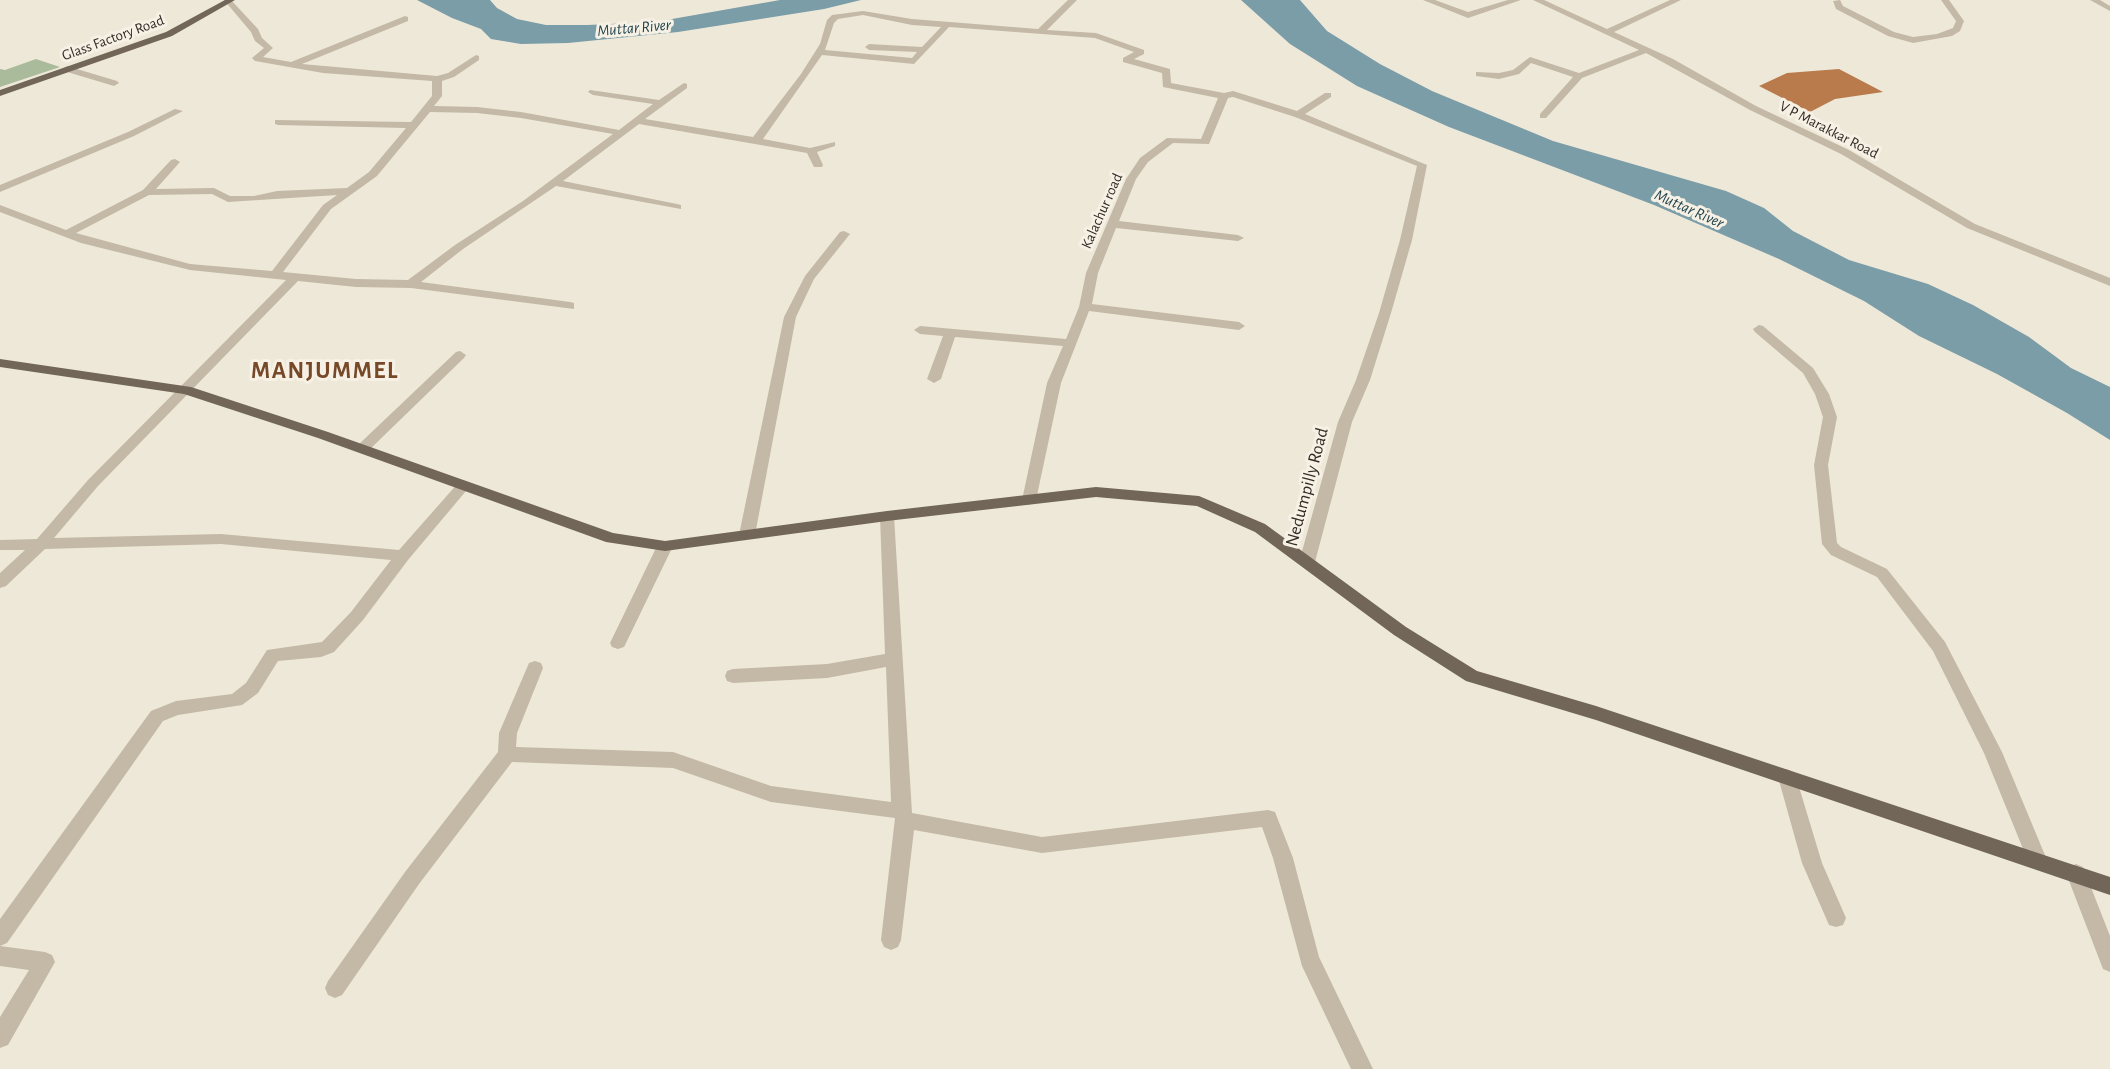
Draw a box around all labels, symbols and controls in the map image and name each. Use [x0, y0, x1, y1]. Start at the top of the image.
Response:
street label: Glass Factory Road [59, 11, 167, 65]
water label: Muttar River [596, 15, 672, 41]
street label: V P Marakkar Road [1777, 97, 1881, 163]
street label: Kalachur road [1077, 170, 1127, 252]
water label: Muttar River [1651, 185, 1727, 233]
district label: MANJUMMEL [251, 357, 399, 385]
street label: Nedumpilly Road [1281, 425, 1333, 549]

